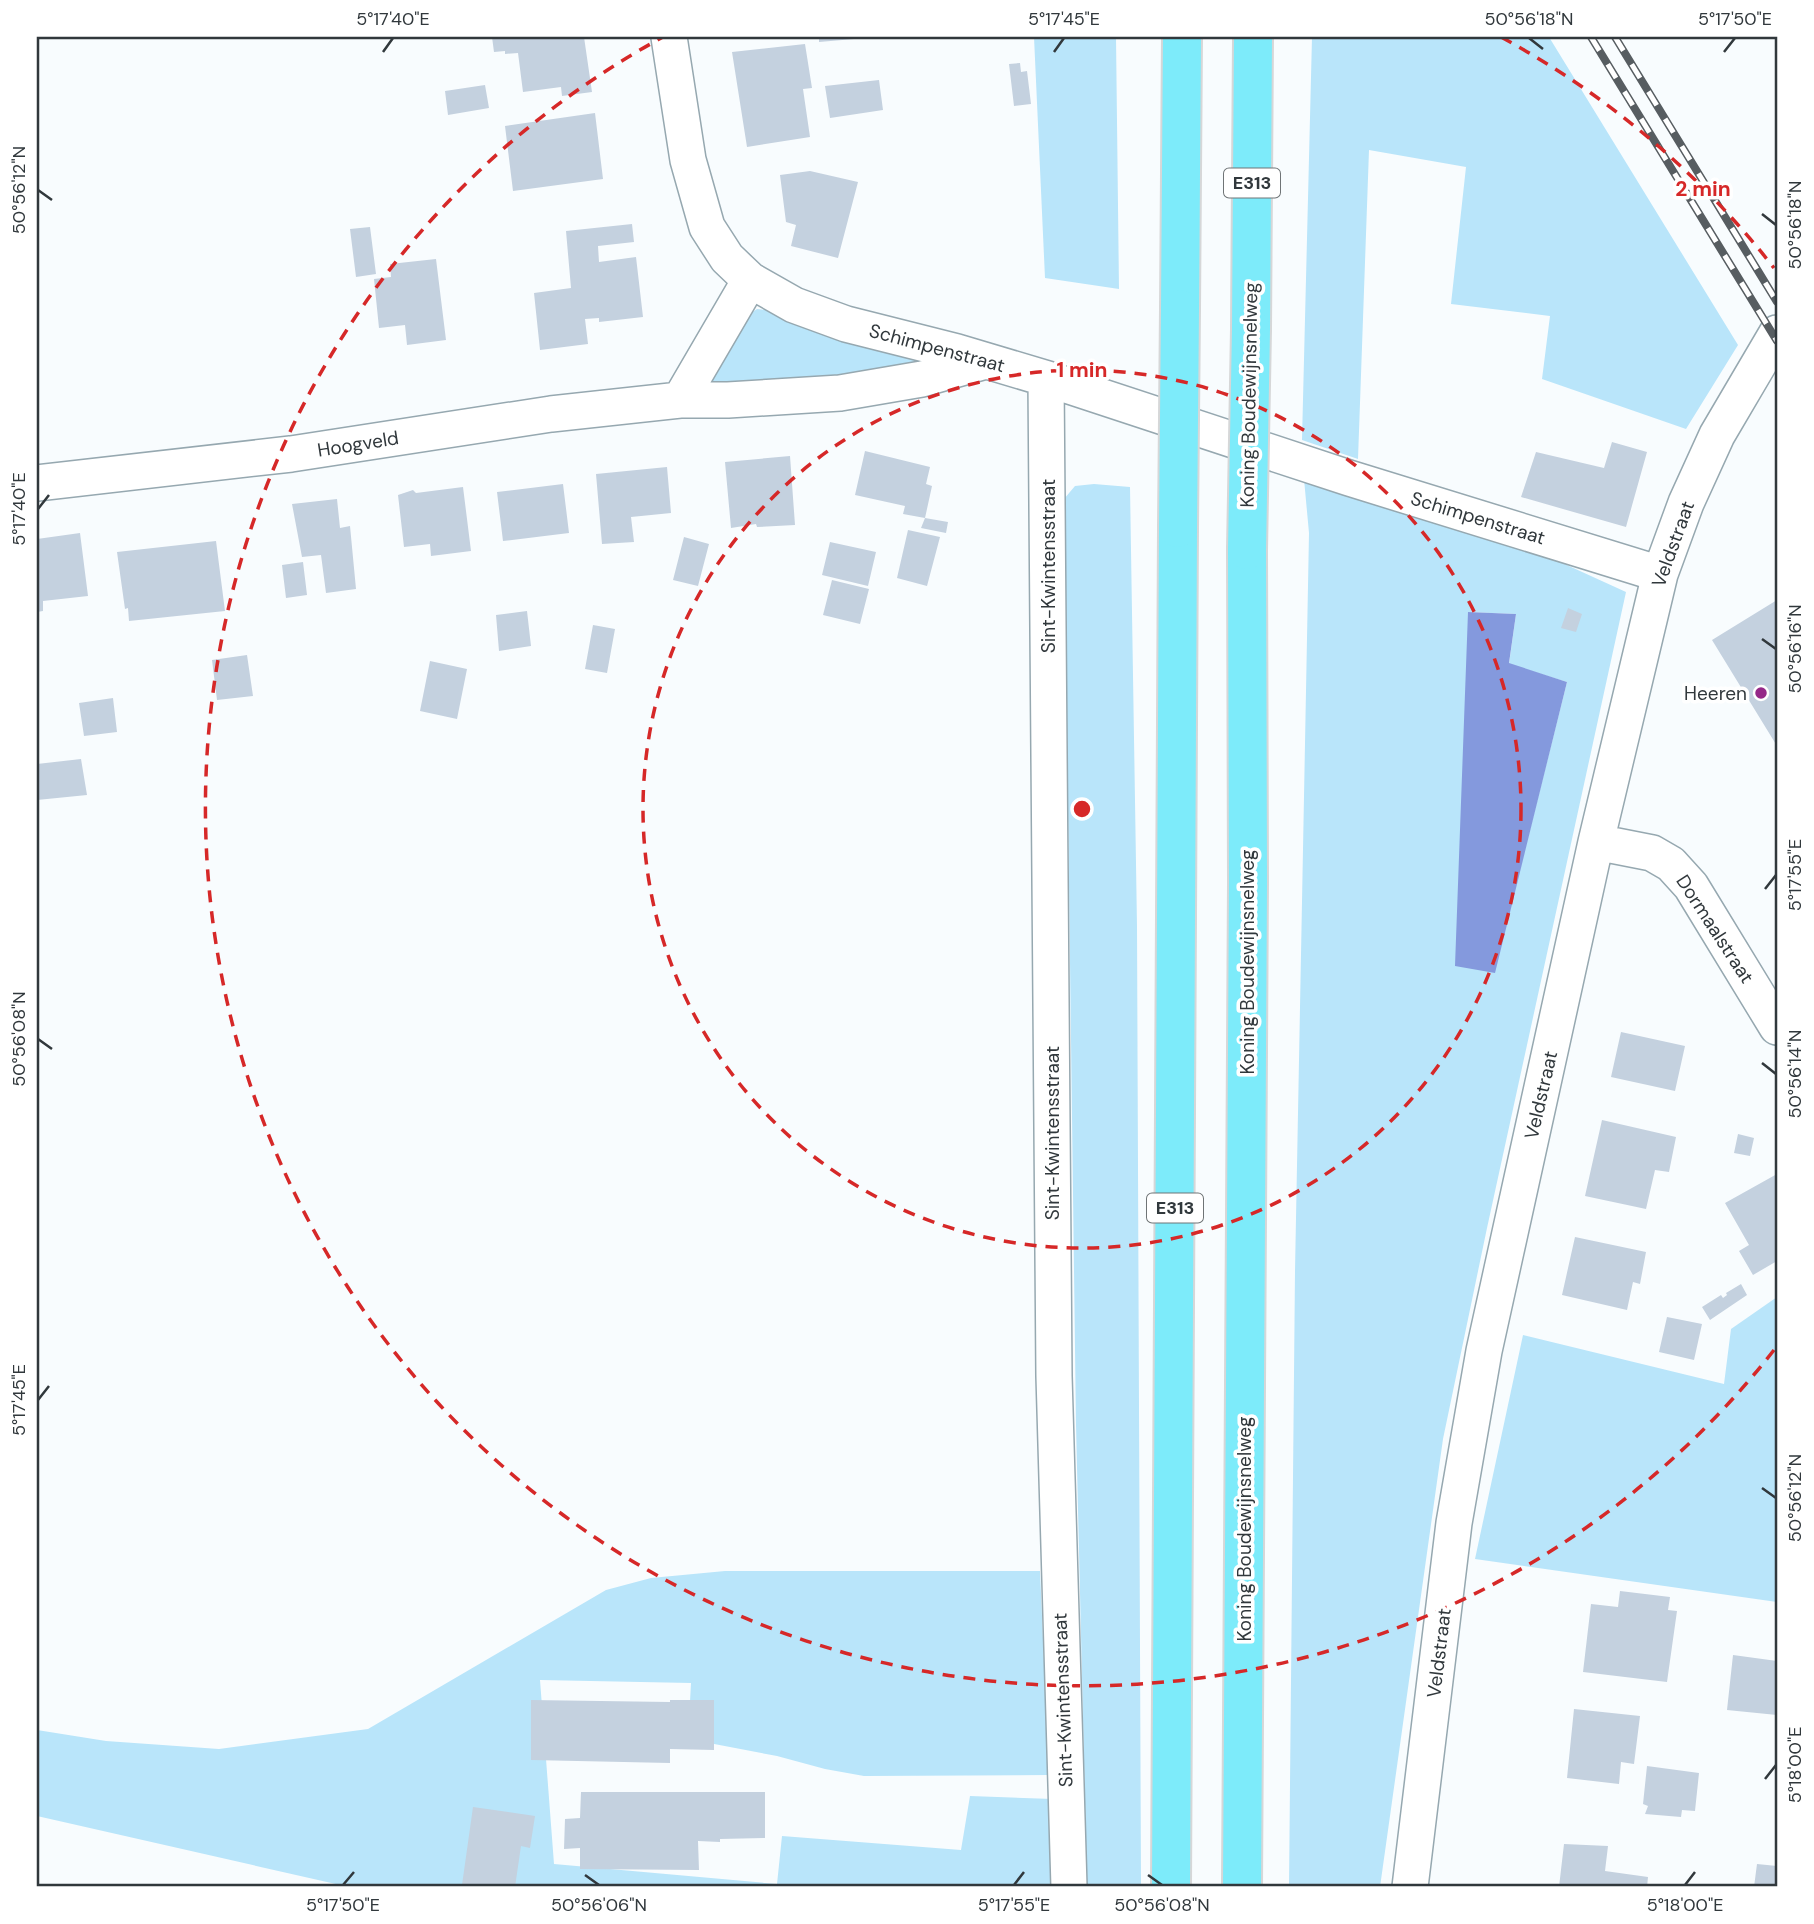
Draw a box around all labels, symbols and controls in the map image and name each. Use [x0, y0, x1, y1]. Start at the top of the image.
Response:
text: 5°17'40"E [356, 7, 430, 31]
text: 5°17'45"E [1028, 7, 1100, 31]
text: 50°56'18"N [1485, 7, 1573, 31]
text: 5°17'50"E [1698, 7, 1772, 31]
text: 50°56'12"N [7, 146, 31, 234]
road number: E313 [1224, 168, 1280, 198]
text: 2 min [1675, 175, 1731, 203]
text: 50°56'18"N [1783, 181, 1807, 269]
street label: Koning Boudewijnsnelweg [1235, 282, 1263, 508]
street label: Schimpenstraat [866, 318, 1008, 378]
text: 1 min [1056, 356, 1108, 384]
street label: Hoogveld [315, 425, 401, 463]
text: 5°17'40"E [7, 472, 31, 546]
street label: Sint-Kwintensstraat [1036, 479, 1061, 653]
street label: Schimpenstraat [1408, 486, 1548, 550]
street label: Veldstraat [1646, 497, 1700, 591]
text: 50°56'16"N [1783, 604, 1807, 694]
place label: Heeren [1684, 681, 1747, 706]
marker: Heeren [1753, 685, 1769, 701]
centre of rings [1070, 797, 1094, 821]
text: 5°17'55"E [1783, 839, 1807, 911]
street label: Koning Boudewijnsnelweg [1235, 849, 1260, 1075]
street label: Dormaalstraat [1671, 870, 1759, 988]
text: 50°56'08"N [7, 991, 31, 1087]
text: 50°56'14"N [1783, 1030, 1807, 1118]
street label: Sint-Kwintensstraat [1040, 1046, 1065, 1220]
street label: Veldstraat [1519, 1048, 1563, 1142]
road number: E313 [1147, 1194, 1203, 1223]
text: 5°17'45"E [7, 1364, 31, 1436]
street label: Koning Boudewijnsnelweg [1232, 1416, 1257, 1642]
text: 50°56'12"N [1783, 1454, 1807, 1542]
street label: Veldstraat [1421, 1607, 1457, 1699]
street label: Sint-Kwintensstraat [1047, 1612, 1079, 1788]
text: 5°18'00"E [1783, 1727, 1807, 1803]
text: 5°17'50"E [306, 1893, 380, 1917]
text: 50°56'06"N [551, 1893, 647, 1917]
text: 5°17'55"E [978, 1893, 1050, 1917]
text: 50°56'08"N [1114, 1893, 1210, 1917]
text: 5°18'00"E [1647, 1893, 1723, 1917]

